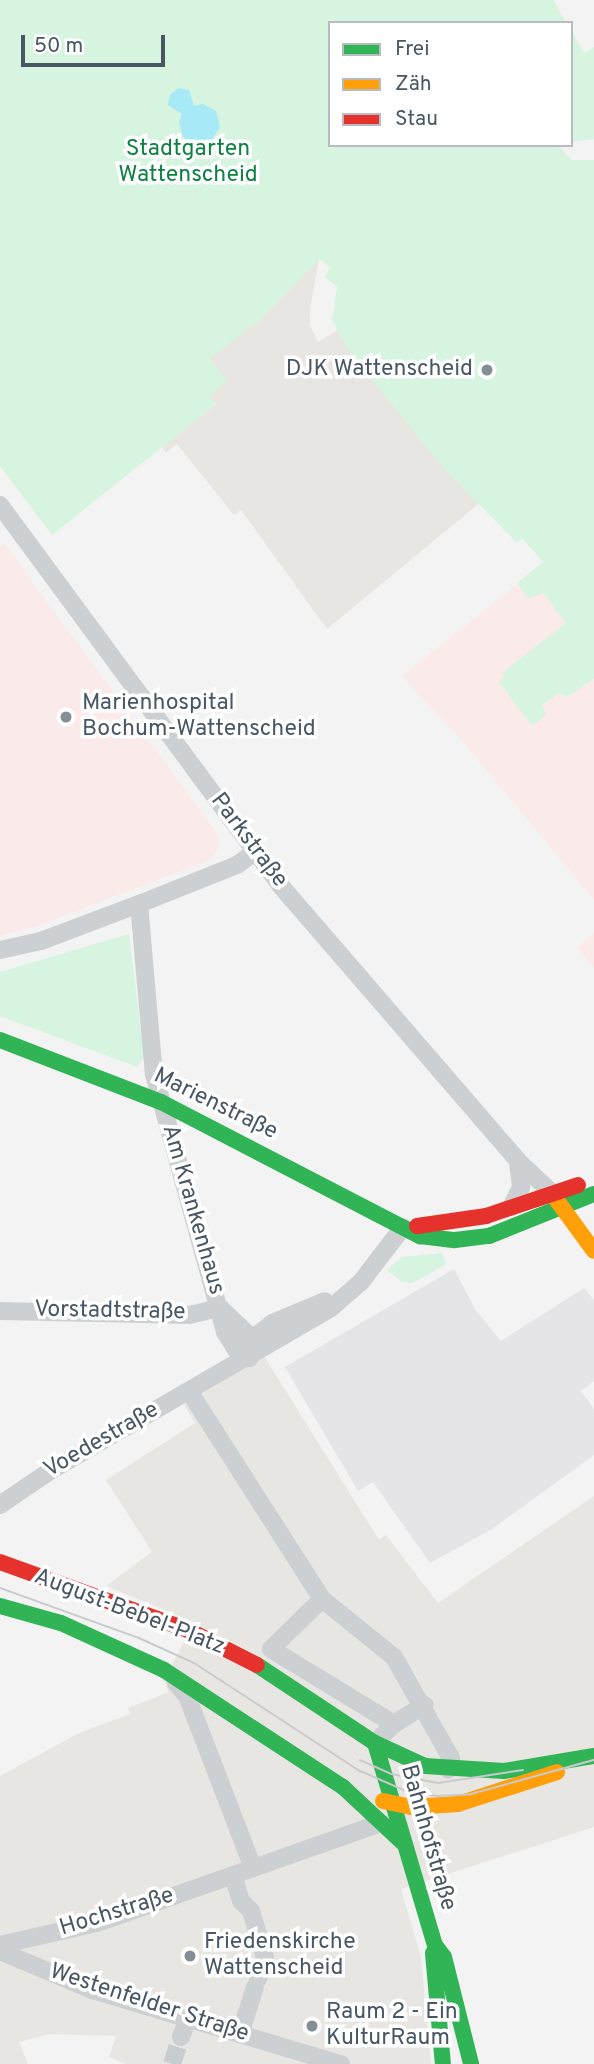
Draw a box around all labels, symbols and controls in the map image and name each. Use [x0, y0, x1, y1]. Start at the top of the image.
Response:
scale bar [24, 21, 168, 65]
legend [328, 21, 573, 147]
text: 50 m [34, 33, 83, 60]
text: Frei [395, 36, 430, 63]
text: Zäh [395, 71, 432, 98]
text: Stau [395, 106, 438, 133]
park label: Stadtgarten Wattenscheid [118, 136, 258, 190]
place label: DJK Wattenscheid [285, 356, 473, 384]
marker: DJK Wattenscheid [479, 362, 495, 378]
place label: Marienhospital Bochum-Wattenscheid [82, 690, 316, 744]
marker: Marienhospital Bochum-Wattenscheid [56, 707, 76, 727]
street label: Parkstraße [204, 788, 292, 894]
street label: Marienstraße [149, 1063, 281, 1147]
street label: Am Krankenhaus [155, 1122, 229, 1298]
street label: Vorstadtstraße [34, 1297, 186, 1327]
street label: Voedestraße [40, 1397, 164, 1485]
street label: August-Bebel-Platz [30, 1564, 228, 1662]
street label: Bahnhofstraße [393, 1762, 461, 1914]
street label: Hochstraße [57, 1883, 177, 1943]
place label: Friedenskirche Wattenscheid [204, 1929, 356, 1983]
marker: Friedenskirche Wattenscheid [182, 1948, 198, 1964]
street label: Westenfelder Straße [46, 1959, 252, 2049]
place label: Raum 2 - Ein KulturRaum [326, 1999, 458, 2053]
marker: Raum 2 - Ein KulturRaum [304, 2018, 320, 2034]

